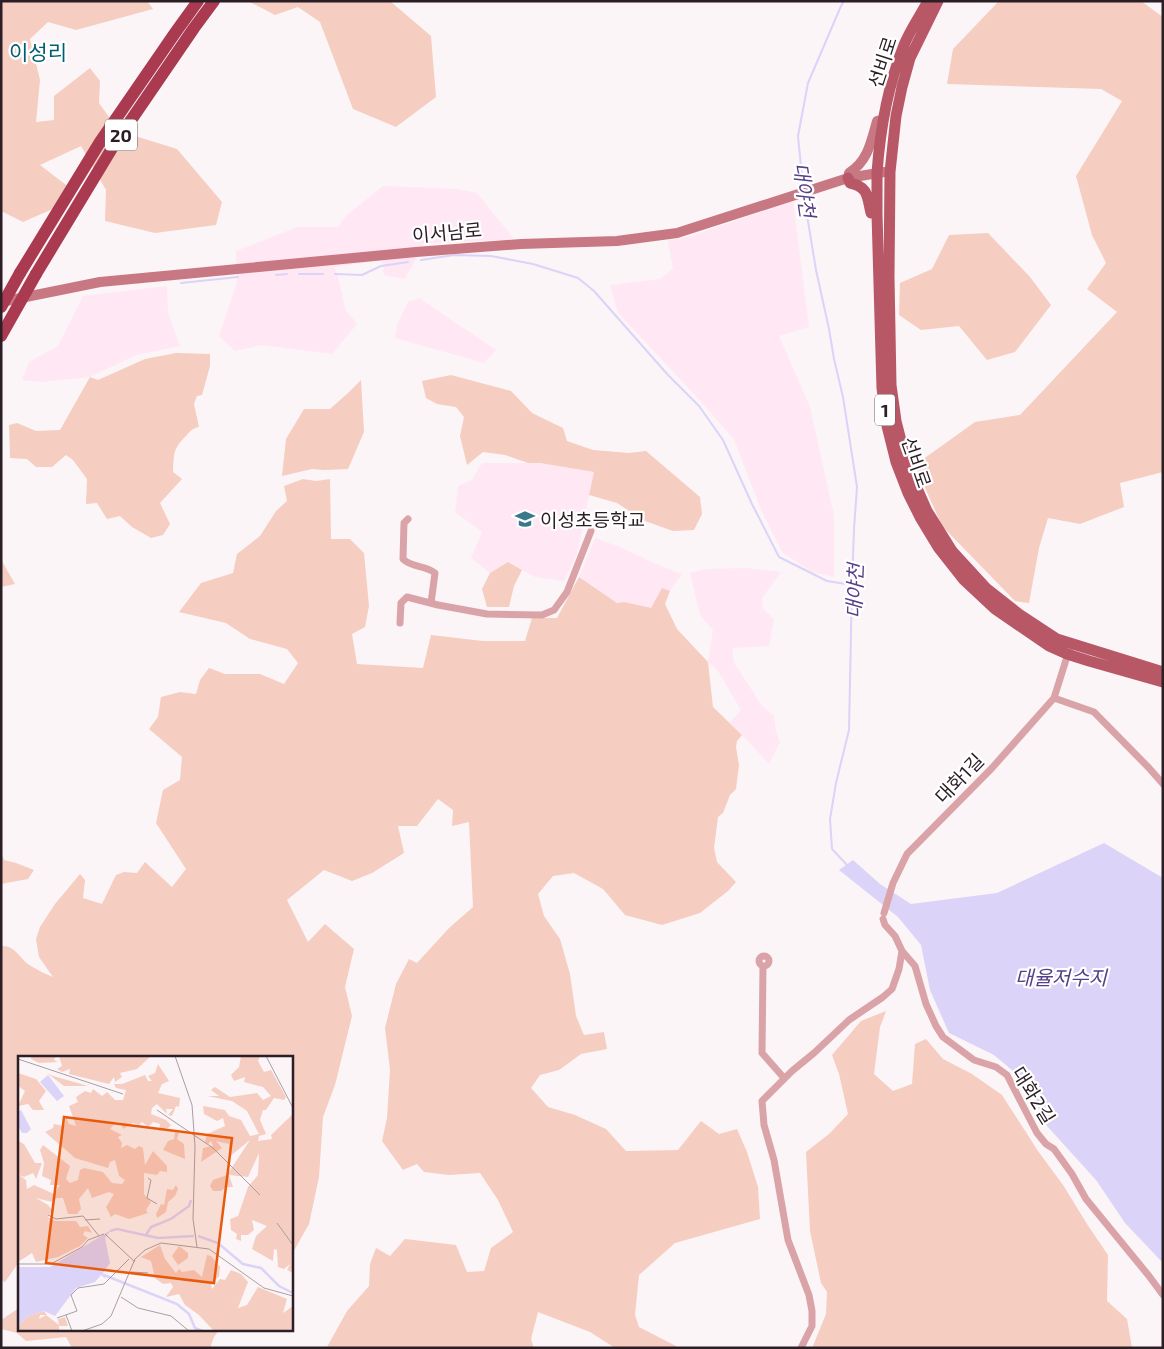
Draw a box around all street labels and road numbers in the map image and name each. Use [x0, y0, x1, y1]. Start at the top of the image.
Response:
street label: 선비로 [863, 34, 901, 90]
road number: 20 [105, 120, 137, 150]
street label: 이서남로 [411, 217, 483, 247]
road number: 1 [875, 394, 895, 426]
street label: 선비로 [898, 433, 936, 491]
street label: 대화1길 [930, 748, 988, 808]
street label: 대화2길 [1008, 1062, 1060, 1128]

